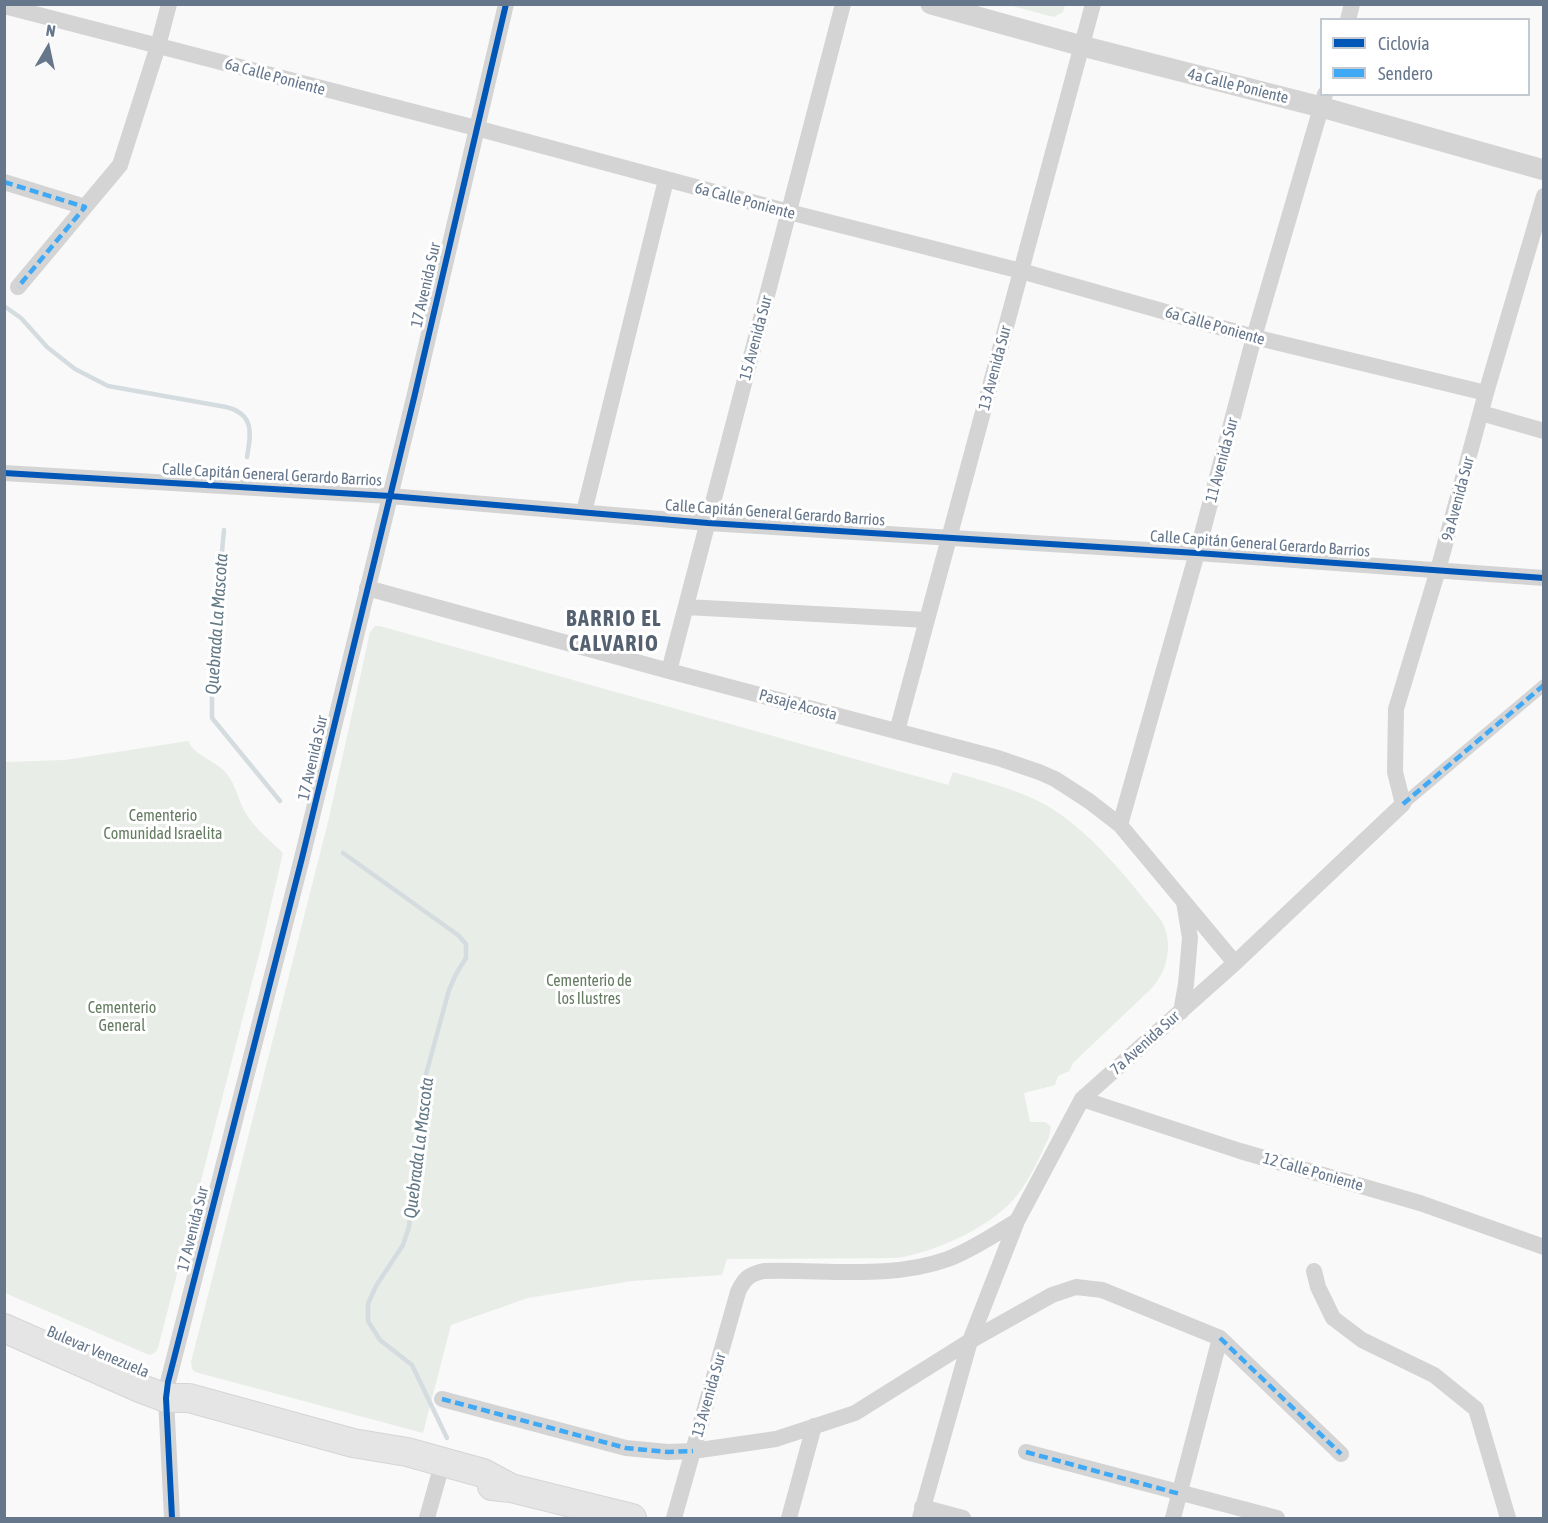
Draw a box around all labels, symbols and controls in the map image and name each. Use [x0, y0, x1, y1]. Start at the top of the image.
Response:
north arrow [18, 18, 78, 78]
legend [1320, 18, 1530, 96]
text: N [45, 21, 57, 40]
text: Ciclovía [1378, 33, 1430, 54]
street label: 6a Calle Poniente [223, 54, 327, 100]
text: Sendero [1378, 63, 1433, 84]
street label: 4a Calle Poniente [1186, 64, 1290, 108]
street label: 6a Calle Poniente [693, 178, 797, 224]
street label: 17 Avenida Sur [407, 241, 445, 329]
street label: 15 Avenida Sur [736, 294, 776, 382]
street label: 6a Calle Poniente [1163, 303, 1267, 349]
street label: 13 Avenida Sur [975, 324, 1015, 412]
street label: 11 Avenida Sur [1202, 416, 1242, 504]
street label: 9a Avenida Sur [1438, 455, 1478, 543]
street label: Calle Capitán General Gerardo Barrios [162, 460, 382, 490]
street label: Calle Capitán General Gerardo Barrios [664, 496, 886, 530]
street label: Calle Capitán General Gerardo Barrios [1149, 527, 1371, 561]
water label: Quebrada La Mascota [201, 553, 233, 695]
district label: BARRIO EL CALVARIO [566, 606, 662, 658]
street label: Pasaje Acosta [757, 685, 839, 725]
street label: 17 Avenida Sur [294, 714, 332, 802]
park label: Cementerio Comunidad Israelita [103, 806, 223, 844]
park label: Cementerio de los Ilustres [546, 971, 632, 1009]
park label: Cementerio General [88, 998, 156, 1036]
street label: 7a Avenida Sur [1106, 1007, 1184, 1079]
water label: Quebrada La Mascota [400, 1076, 438, 1220]
street label: 12 Calle Poniente [1261, 1149, 1365, 1195]
street label: 17 Avenida Sur [173, 1185, 213, 1273]
street label: Bulevar Venezuela [44, 1322, 152, 1382]
street label: 13 Avenida Sur [688, 1351, 730, 1439]

